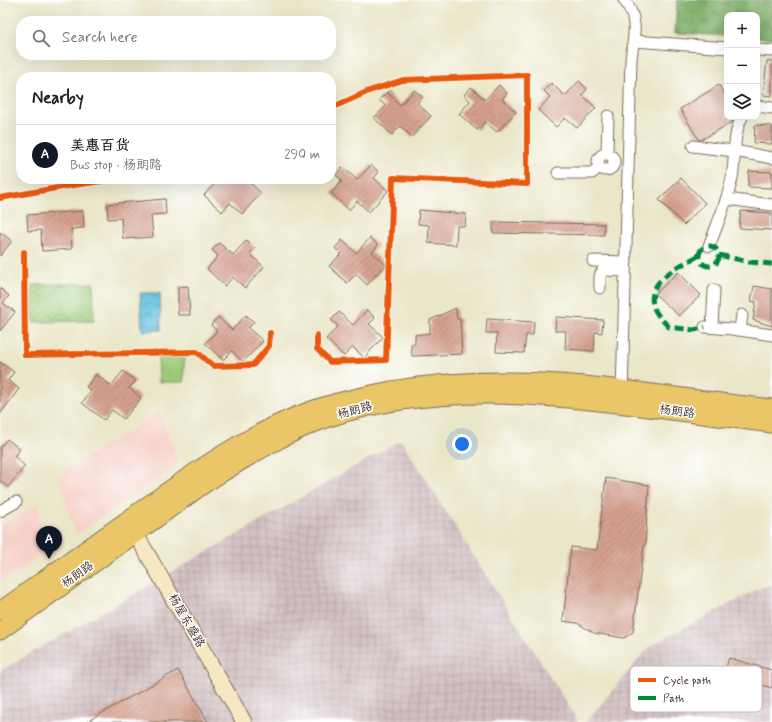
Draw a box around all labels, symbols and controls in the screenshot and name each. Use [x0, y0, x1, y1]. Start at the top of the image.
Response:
map controls [724, 12, 760, 120]
button: + [724, 12, 760, 48]
search box [16, 16, 336, 60]
icon: search [30, 27, 52, 49]
text: Search here [62, 28, 138, 48]
button: − [724, 48, 760, 84]
button: layers [724, 84, 760, 120]
text: Nearby [32, 87, 84, 109]
text: 美惠百货 [70, 136, 130, 156]
text: A [41, 146, 49, 163]
text: 290 m [284, 146, 320, 163]
text: Bus stop · 杨朗路 [70, 157, 162, 174]
street label: 杨朗路 [336, 399, 374, 423]
street label: 杨朗路 [658, 402, 696, 422]
your location [452, 434, 472, 454]
pin: A [36, 526, 62, 559]
street label: 杨朗路 [59, 558, 97, 592]
street label: 杨屋东盛路 [164, 591, 208, 651]
legend [630, 666, 762, 712]
text: Cycle path [663, 674, 711, 688]
text: Path [663, 692, 684, 706]

